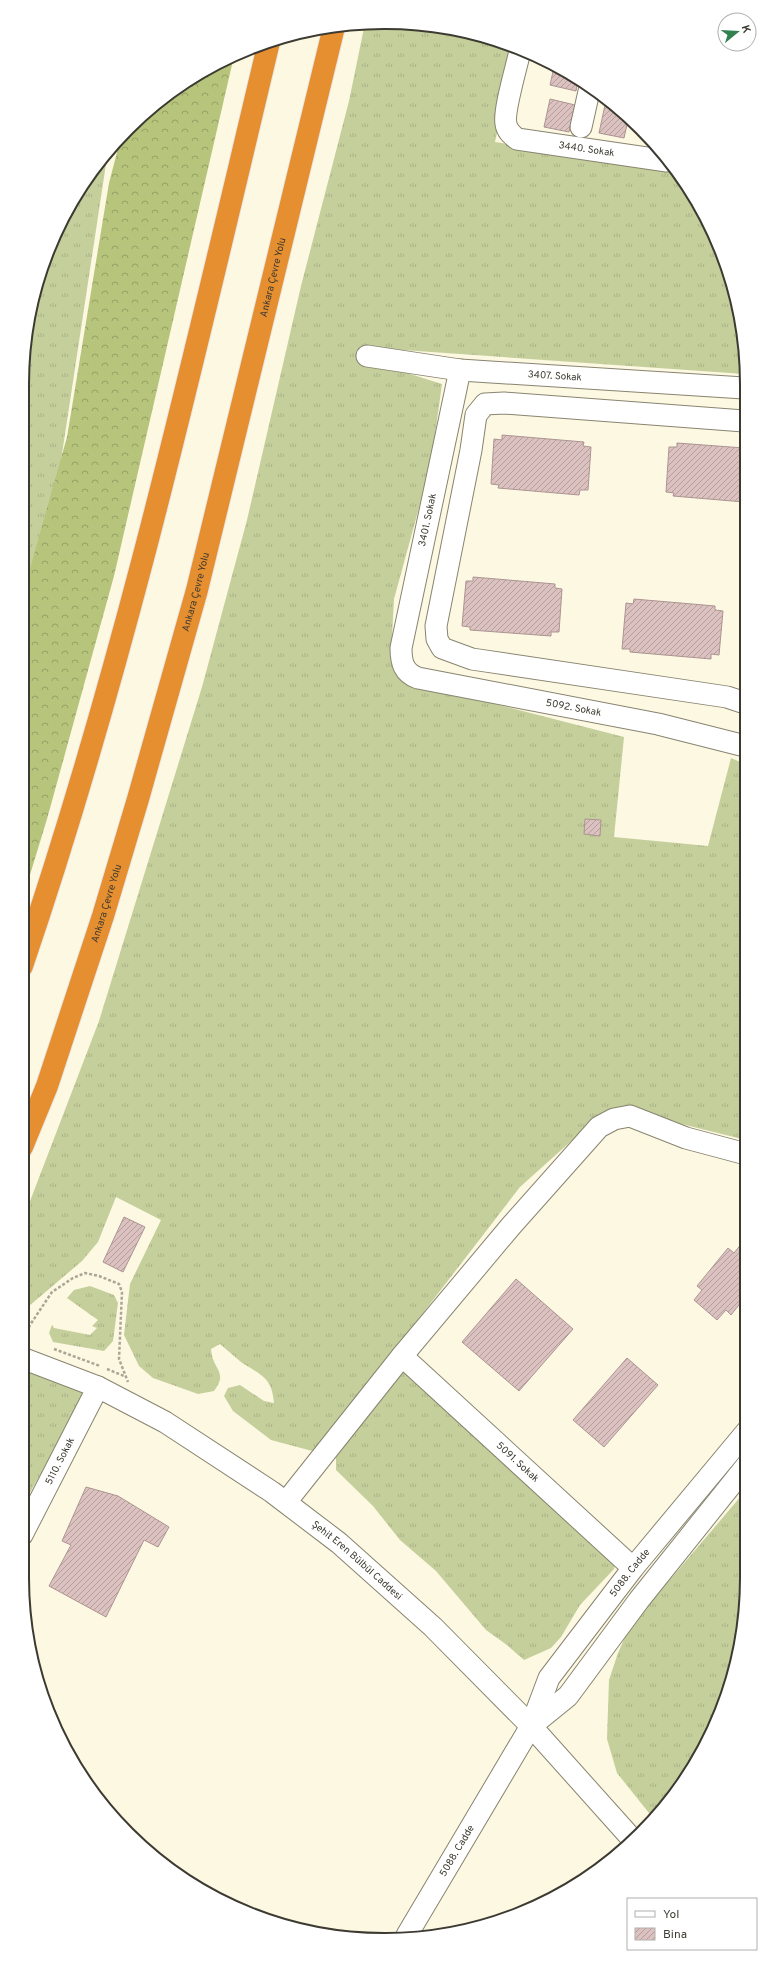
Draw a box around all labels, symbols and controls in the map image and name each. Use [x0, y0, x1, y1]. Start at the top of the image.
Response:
north arrow [717, 12, 757, 52]
text: K [738, 23, 753, 35]
street label: 3440. Sokak [558, 139, 615, 160]
street label: Ankara Çevre Yolu [257, 236, 289, 318]
street label: 3407. Sokak [527, 368, 582, 384]
street label: 3401. Sokak [416, 492, 440, 548]
street label: Ankara Çevre Yolu [179, 551, 212, 633]
street label: 5092. Sokak [545, 696, 603, 720]
street label: Ankara Çevre Yolu [88, 863, 125, 944]
street label: 5110. Sokak [42, 1435, 78, 1487]
street label: 5091. Sokak [493, 1439, 542, 1485]
street label: Şehit Eren Bülbül Caddesi [309, 1518, 405, 1603]
street label: 5088. Cadde [607, 1546, 653, 1600]
street label: 5088. Cadde [437, 1822, 477, 1879]
legend [627, 1898, 757, 1950]
text: Yol [663, 1907, 679, 1923]
text: Bina [663, 1927, 687, 1943]

